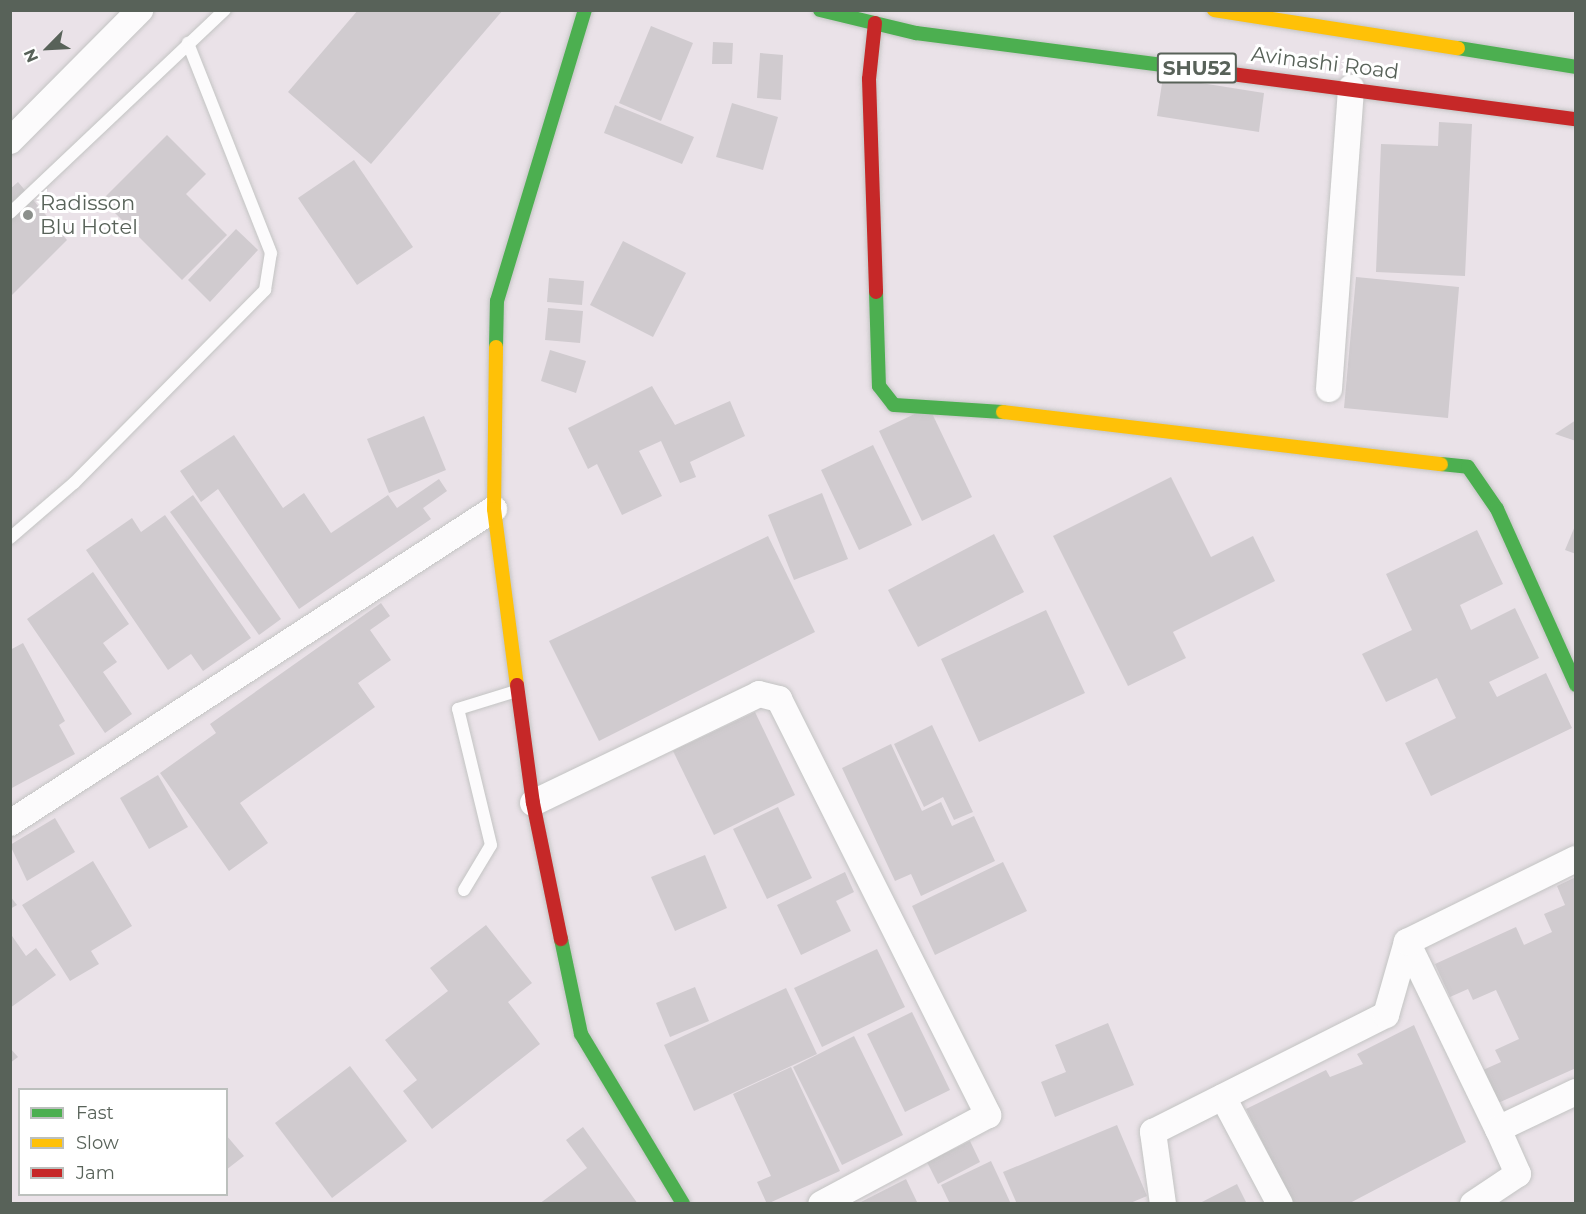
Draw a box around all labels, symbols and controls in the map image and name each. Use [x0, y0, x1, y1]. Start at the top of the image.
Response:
north arrow [18, 18, 78, 78]
street label: Avinashi Road [1250, 41, 1400, 85]
text: N [20, 46, 42, 65]
road number: SHU52 [1156, 51, 1238, 85]
place label: Radisson Blu Hotel [40, 190, 138, 240]
marker: Radisson Blu Hotel [21, 208, 35, 222]
legend [18, 1088, 228, 1196]
text: Fast [76, 1102, 114, 1124]
text: Slow [76, 1132, 119, 1154]
text: Jam [76, 1162, 115, 1184]

